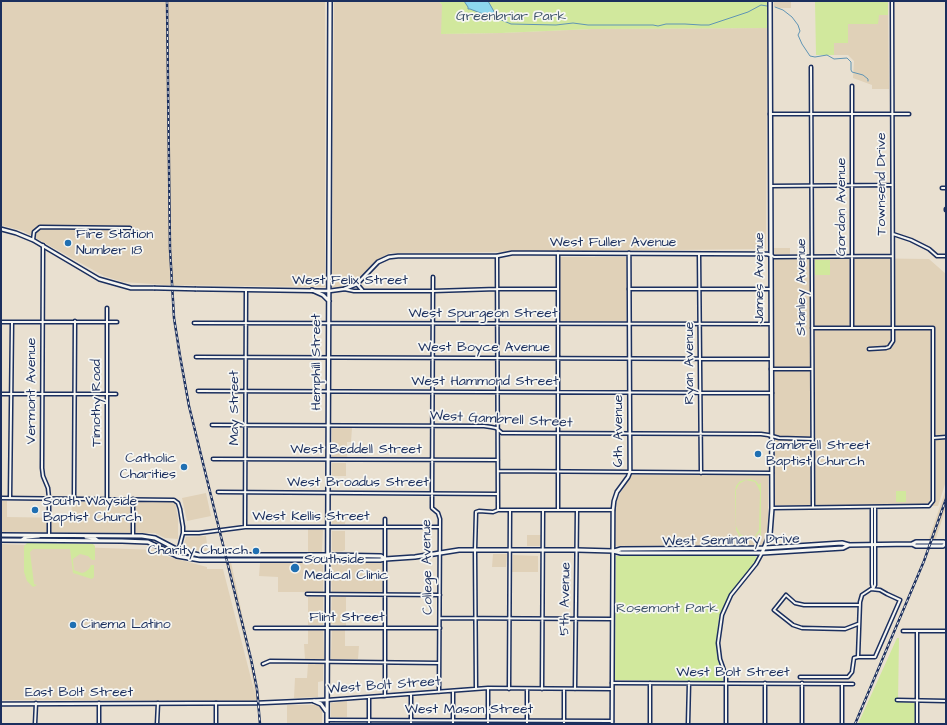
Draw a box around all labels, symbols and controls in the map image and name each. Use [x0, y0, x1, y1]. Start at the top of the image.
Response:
park label: Greenbriar Park [456, 9, 566, 25]
street label: Townsend Drive [874, 132, 890, 236]
street label: Gordon Avenue [834, 158, 850, 256]
place label: Fire Station Number 18 [76, 227, 153, 260]
street label: James Avenue [752, 232, 768, 324]
street label: West Fuller Avenue [550, 235, 676, 251]
marker: Fire Station Number 18 [63, 238, 73, 248]
street label: Stanley Avenue [794, 238, 810, 336]
street label: West Felix Street [292, 273, 408, 289]
street label: West Spurgeon Street [408, 306, 558, 322]
street label: Hemphill Street [309, 314, 325, 410]
street label: Ryan Avenue [682, 322, 698, 404]
street label: Vermont Avenue [24, 338, 40, 444]
street label: West Boyce Avenue [418, 340, 550, 356]
street label: Timothy Road [89, 359, 105, 447]
street label: May Street [227, 370, 243, 446]
street label: West Hammond Street [411, 374, 559, 390]
street label: 6th Avenue [611, 395, 627, 467]
street label: West Gambrell Street [429, 408, 573, 432]
place label: Gambrell Street Baptist Church [766, 438, 870, 470]
street label: West Beddell Street [290, 442, 422, 458]
marker: Gambrell Street Baptist Church [753, 449, 763, 459]
place label: Catholic Charities [120, 451, 176, 484]
marker: Catholic Charities [179, 462, 189, 472]
street label: West Broadus Street [287, 475, 429, 491]
place label: South Wayside Baptist Church [43, 494, 141, 526]
marker: South Wayside Baptist Church [30, 505, 40, 515]
street label: West Kellis Street [252, 509, 370, 525]
street label: College Avenue [419, 519, 437, 615]
street label: West Seminary Drive [662, 531, 800, 551]
place label: Charity Church [148, 543, 248, 559]
marker: Charity Church [251, 546, 261, 556]
place label: Southside Medical Clinic [304, 552, 388, 584]
marker: Southside Medical Clinic [289, 562, 301, 574]
street label: 5th Avenue [557, 562, 575, 636]
park label: Rosemont Park [616, 601, 718, 617]
street label: Flint Street [309, 610, 385, 626]
place label: Cinema Latino [81, 617, 171, 633]
marker: Cinema Latino [68, 620, 78, 630]
street label: West Bolt Street [676, 665, 790, 681]
street label: West Bolt Street [327, 674, 441, 698]
street label: East Bolt Street [25, 685, 133, 701]
street label: West Mason Street [405, 702, 533, 718]

